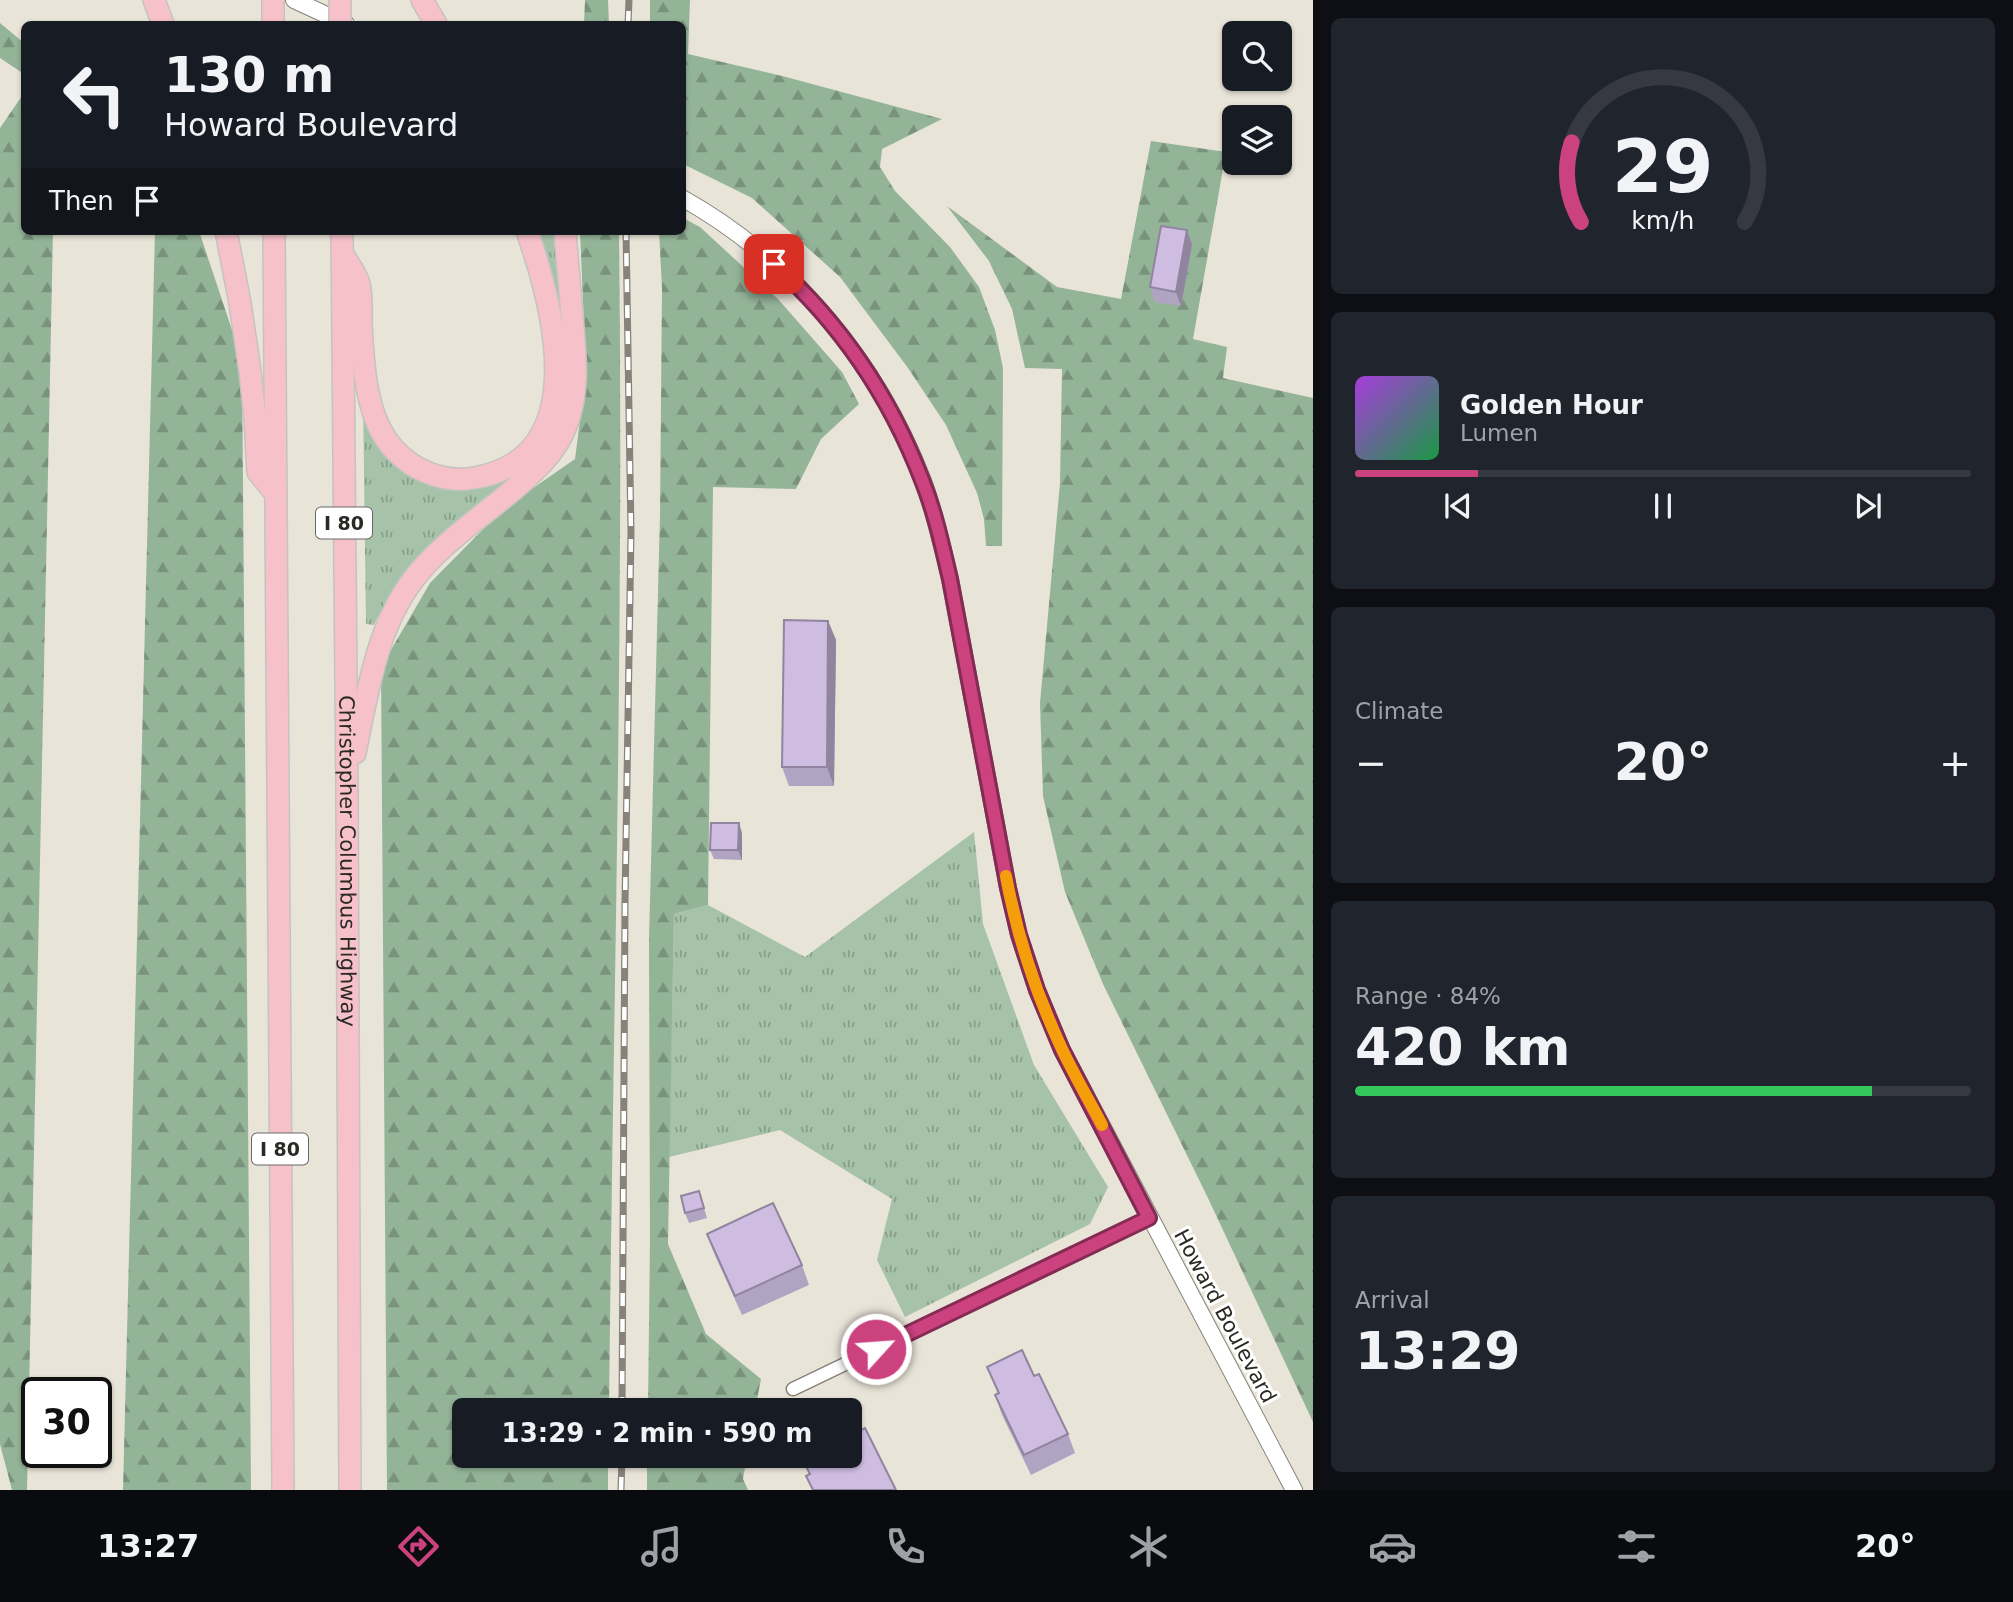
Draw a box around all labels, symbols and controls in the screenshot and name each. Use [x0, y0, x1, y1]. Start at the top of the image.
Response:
map controls [1222, 21, 1292, 175]
button: search [1222, 21, 1292, 91]
text: 130 m [164, 47, 334, 104]
icon: left [49, 49, 140, 140]
button: layers [1222, 105, 1292, 175]
text: Howard Boulevard [164, 106, 458, 144]
text: 29 [1612, 125, 1714, 210]
icon: arrive [128, 182, 166, 220]
text: Then [49, 186, 114, 216]
text: km/h [1631, 206, 1695, 235]
pin [744, 234, 804, 294]
icon: arrive [755, 245, 793, 283]
text: Golden Hour [1460, 390, 1643, 420]
text: Lumen [1460, 420, 1538, 446]
icon: previous [1439, 487, 1477, 525]
icon: pause [1644, 487, 1682, 525]
icon: next [1849, 487, 1887, 525]
road number: I 80 [316, 508, 372, 538]
street label: Christopher Columbus Highway [334, 695, 360, 1027]
text: Climate [1355, 698, 1444, 724]
text: 20° [1614, 732, 1712, 792]
text: − [1355, 741, 1387, 785]
text: + [1939, 741, 1971, 785]
text: Range · 84% [1355, 983, 1501, 1009]
text: 420 km [1355, 1017, 1570, 1077]
road number: I 80 [252, 1134, 308, 1164]
street label: Howard Boulevard [1169, 1225, 1281, 1407]
text: Arrival [1355, 1287, 1430, 1313]
position arrow [839, 1312, 913, 1386]
text: 13:29 [1355, 1321, 1521, 1381]
speed limit sign: 30 [21, 1377, 112, 1468]
text: 13:29 · 2 min · 590 m [502, 1418, 812, 1448]
icon: directions [394, 1522, 443, 1571]
icon: music [637, 1522, 686, 1571]
icon: phone [881, 1522, 930, 1571]
icon: climate [1124, 1522, 1173, 1571]
icon: car [1368, 1522, 1417, 1571]
icon: filters [1612, 1522, 1661, 1571]
text: 13:27 [97, 1527, 199, 1565]
text: 20° [1855, 1527, 1916, 1565]

